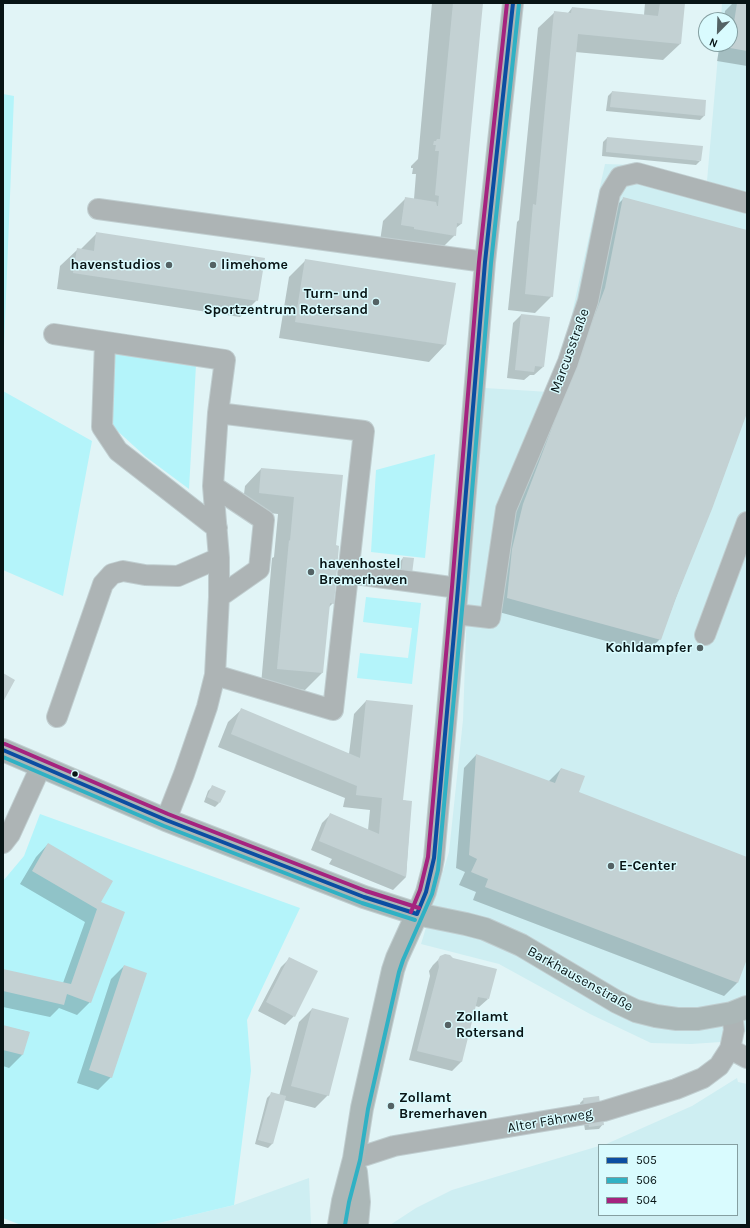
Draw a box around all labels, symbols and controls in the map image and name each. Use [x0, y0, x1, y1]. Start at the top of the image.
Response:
north arrow [698, 12, 738, 52]
text: N [707, 35, 720, 50]
place label: havenstudios [70, 257, 161, 273]
place label: limehome [221, 257, 288, 273]
marker: havenstudios [164, 260, 174, 270]
marker: limehome [208, 260, 218, 270]
place label: Turn- und Sportzentrum Rotersand [204, 286, 368, 318]
marker: Turn- und Sportzentrum Rotersand [371, 297, 381, 307]
street label: Marcusstraße [547, 306, 593, 396]
place label: havenhostel Bremerhaven [319, 556, 408, 588]
marker: havenhostel Bremerhaven [306, 567, 316, 577]
place label: Kohldampfer [605, 640, 692, 656]
marker: Kohldampfer [695, 643, 705, 653]
unlabelled marker [70, 769, 80, 779]
place label: E-Center [619, 858, 676, 874]
marker: E-Center [606, 861, 616, 871]
street label: Barkhausenstraße [524, 943, 636, 1015]
place label: Zollamt Rotersand [456, 1009, 524, 1042]
marker: Zollamt Rotersand [443, 1020, 453, 1030]
place label: Zollamt Bremerhaven [399, 1090, 488, 1122]
marker: Zollamt Bremerhaven [386, 1101, 396, 1111]
street label: Alter Fährweg [506, 1105, 594, 1137]
legend [598, 1144, 738, 1216]
text: 505 [636, 1153, 657, 1167]
text: 506 [636, 1173, 657, 1187]
text: 504 [636, 1193, 657, 1207]

